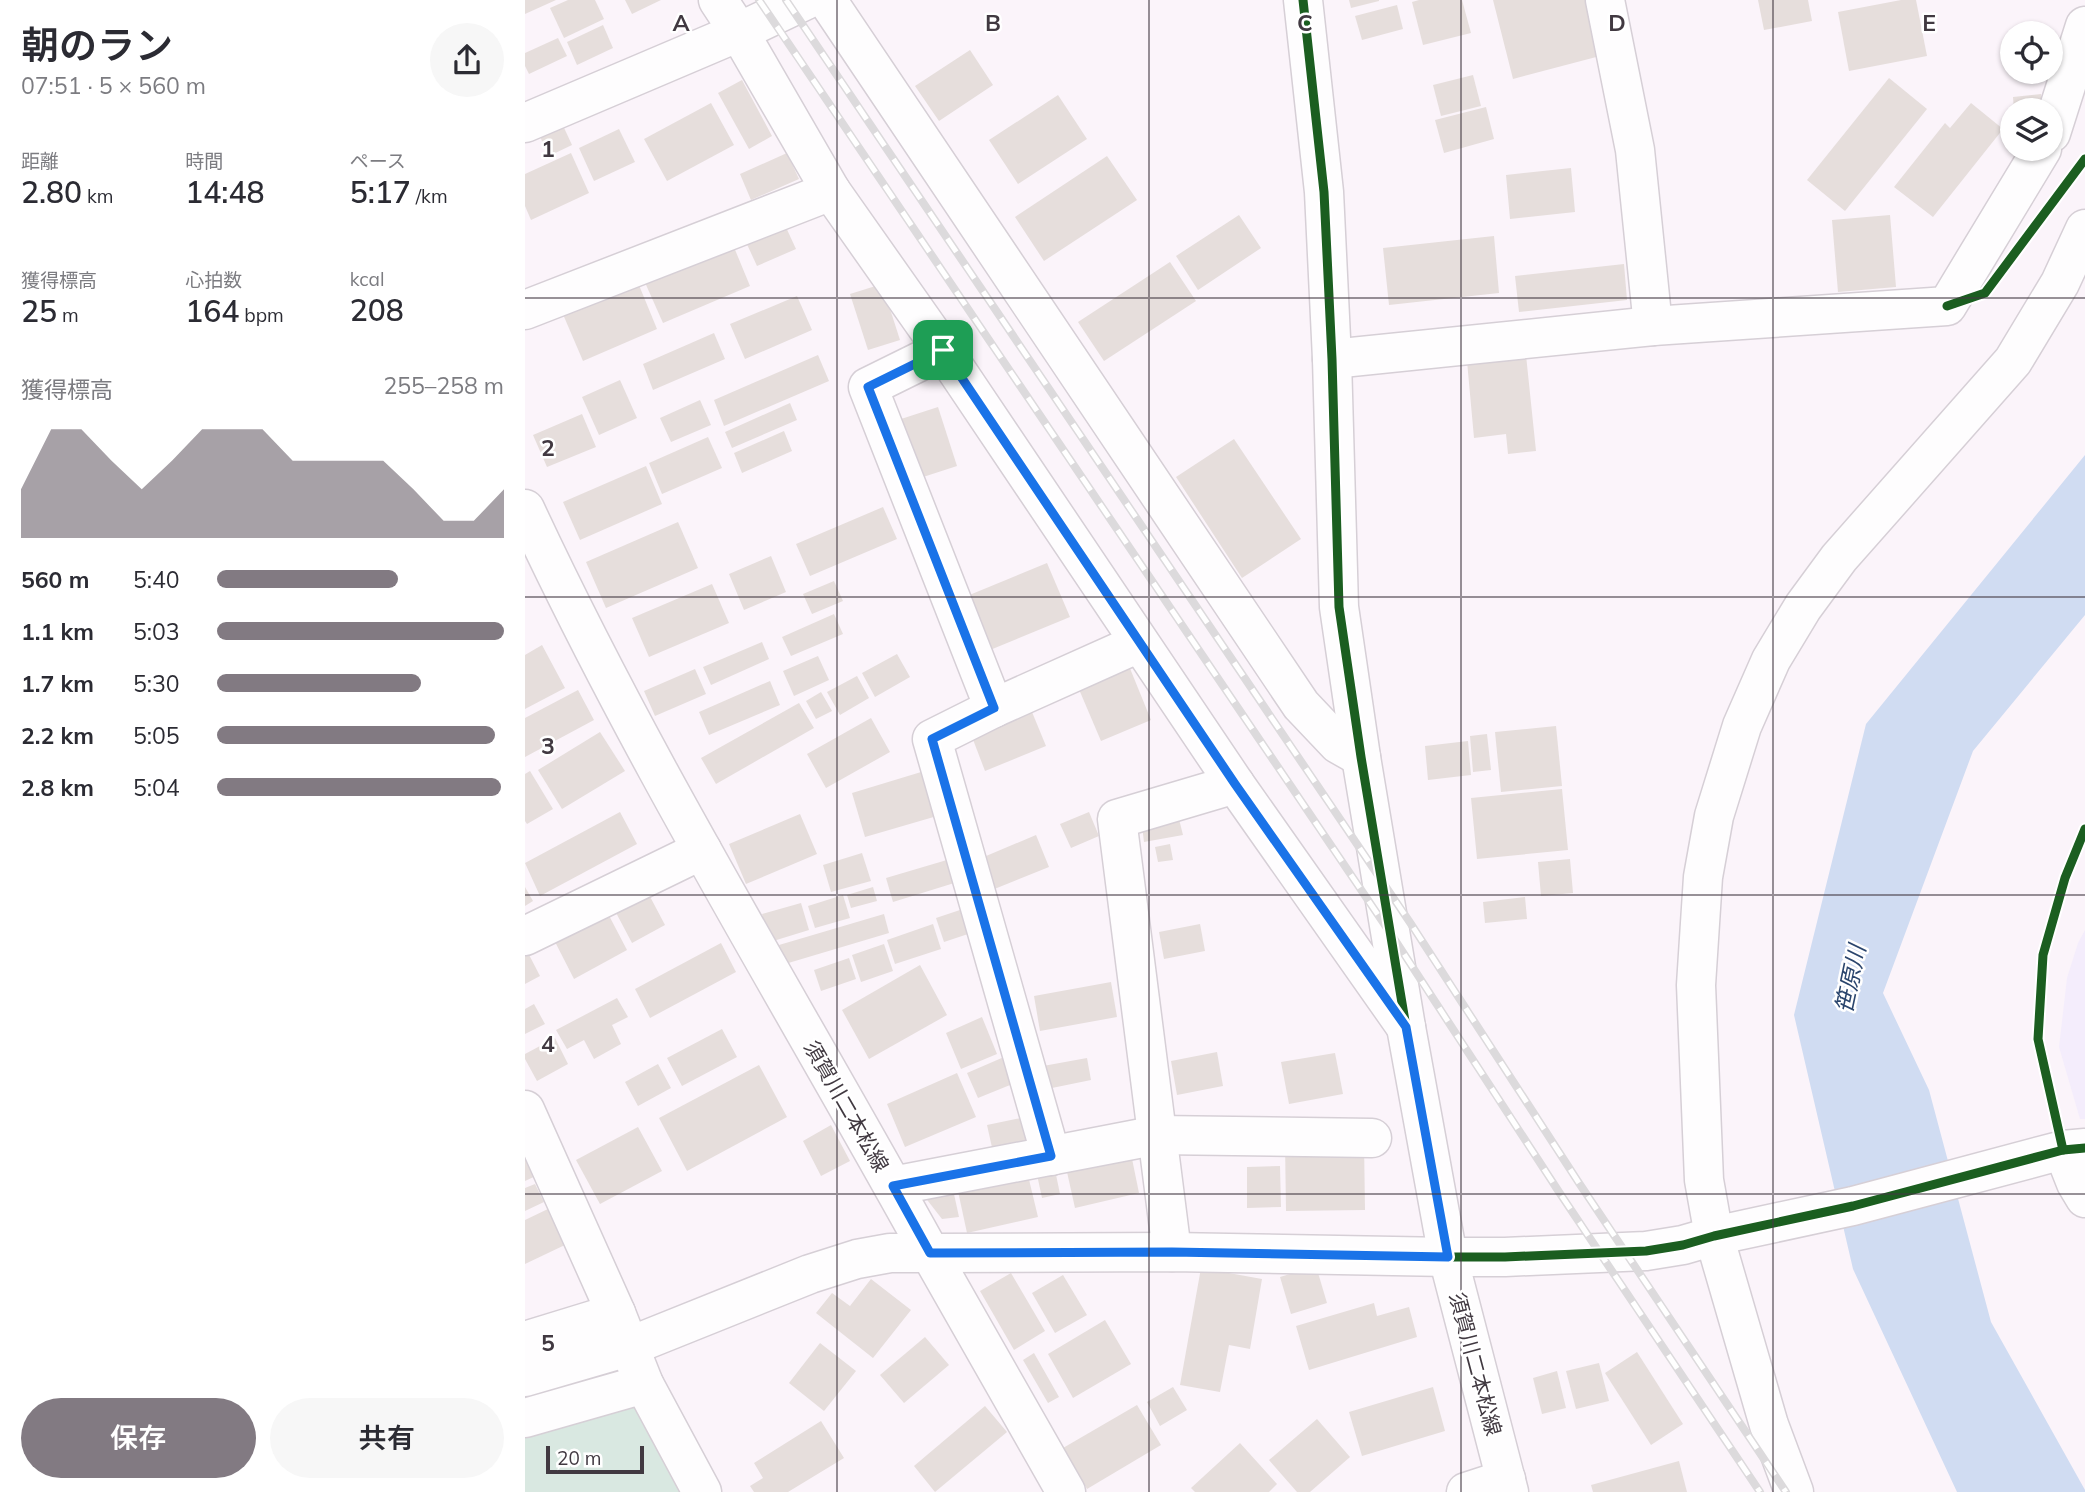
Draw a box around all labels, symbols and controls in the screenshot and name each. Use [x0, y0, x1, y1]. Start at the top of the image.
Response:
text: A [672, 8, 690, 37]
text: B [985, 8, 1001, 37]
text: C [1297, 8, 1313, 37]
text: D [1608, 8, 1626, 37]
text: E [1922, 8, 1936, 37]
text: 朝のラン [21, 21, 173, 69]
map controls [2000, 21, 2063, 161]
button: locate [2000, 21, 2063, 84]
button: share [430, 23, 504, 97]
text: 07:51 · 5 × 560 m [21, 71, 206, 100]
button: layers [2000, 98, 2063, 161]
text: 1 [541, 134, 555, 163]
text: 距離 [21, 149, 59, 173]
text: 時間 [185, 149, 223, 173]
text: ペース [350, 149, 406, 173]
text: 2.80 [21, 173, 82, 211]
text: 14:48 [185, 173, 264, 211]
text: 5:17 [350, 173, 411, 211]
text: km [82, 184, 114, 208]
text: /km [411, 184, 448, 208]
text: kcal [350, 267, 384, 291]
text: 獲得標高 [21, 268, 97, 292]
text: 心拍数 [185, 268, 242, 292]
text: 208 [350, 291, 404, 329]
text: 25 [21, 292, 57, 330]
text: 164 [185, 292, 239, 330]
text: m [57, 303, 79, 327]
text: bpm [239, 303, 284, 327]
pin [913, 320, 973, 380]
icon: arrive [924, 331, 962, 369]
text: 255–258 m [383, 371, 504, 400]
text: 獲得標高 [21, 375, 113, 404]
text: 2 [541, 433, 555, 462]
text: 560 m [21, 565, 89, 594]
text: 5:40 [133, 565, 180, 594]
text: 1.1 km [21, 617, 94, 646]
text: 5:03 [133, 617, 180, 646]
text: 1.7 km [21, 669, 94, 698]
text: 5:30 [133, 669, 180, 698]
text: 2.2 km [21, 721, 94, 750]
text: 5:05 [133, 721, 180, 750]
text: 3 [541, 731, 555, 760]
text: 2.8 km [21, 773, 94, 802]
text: 5:04 [133, 773, 180, 802]
water label: 笹原川 [1829, 939, 1872, 1016]
text: 4 [541, 1029, 555, 1058]
street label: 須賀川二本松線 [799, 1036, 895, 1176]
street label: 須賀川二本松線 [1444, 1290, 1508, 1438]
text: 5 [541, 1328, 555, 1357]
button: 保存 [21, 1398, 256, 1478]
button: 共有 [270, 1398, 504, 1478]
scale bar [546, 1443, 644, 1475]
text: 20 m [557, 1446, 601, 1470]

